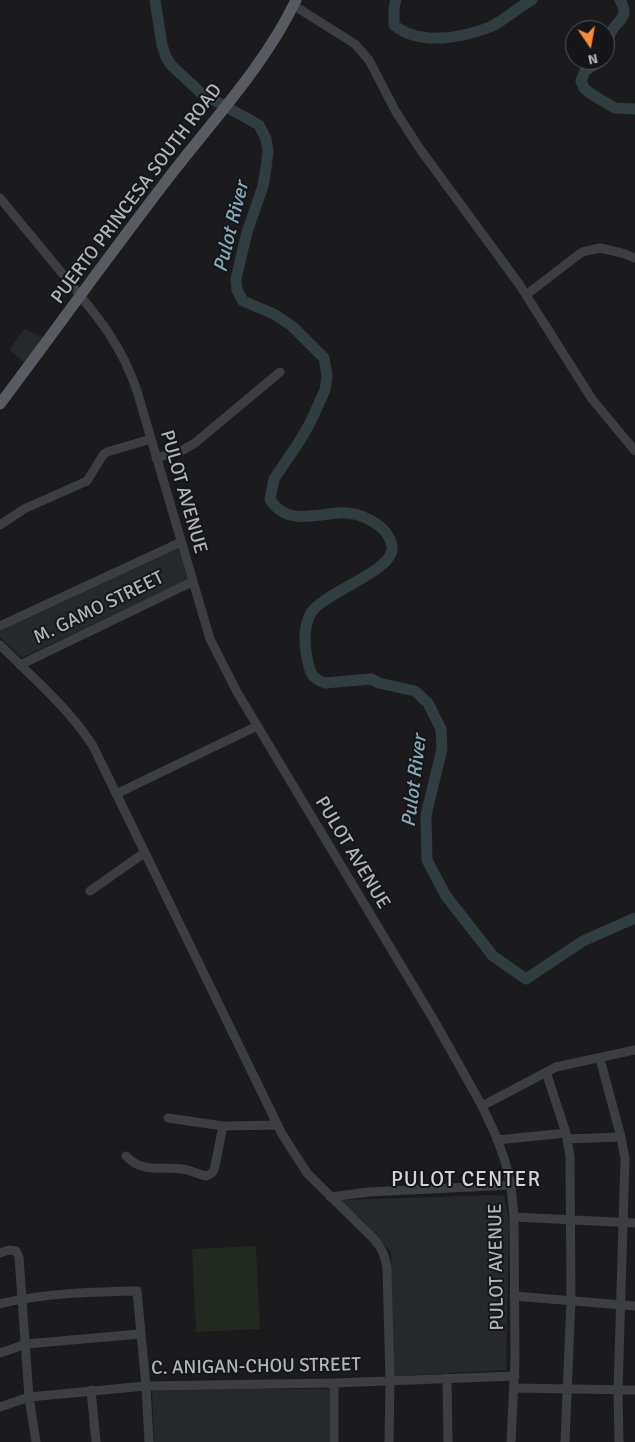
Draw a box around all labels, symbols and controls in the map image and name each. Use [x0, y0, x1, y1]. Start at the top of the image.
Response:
north arrow [565, 20, 615, 70]
text: N [586, 50, 600, 69]
street label: PUERTO PRINCESA SOUTH ROAD [47, 80, 227, 308]
water label: Pulot River [209, 179, 255, 275]
street label: PULOT AVENUE [155, 428, 211, 556]
street label: M. GAMO STREET [30, 567, 168, 649]
water label: Pulot River [397, 734, 433, 828]
street label: PULOT AVENUE [309, 793, 395, 913]
district label: PULOT CENTER [389, 1167, 543, 1193]
street label: PULOT AVENUE [484, 1203, 510, 1331]
street label: C. ANIGAN-CHOU STREET [151, 1354, 361, 1380]

